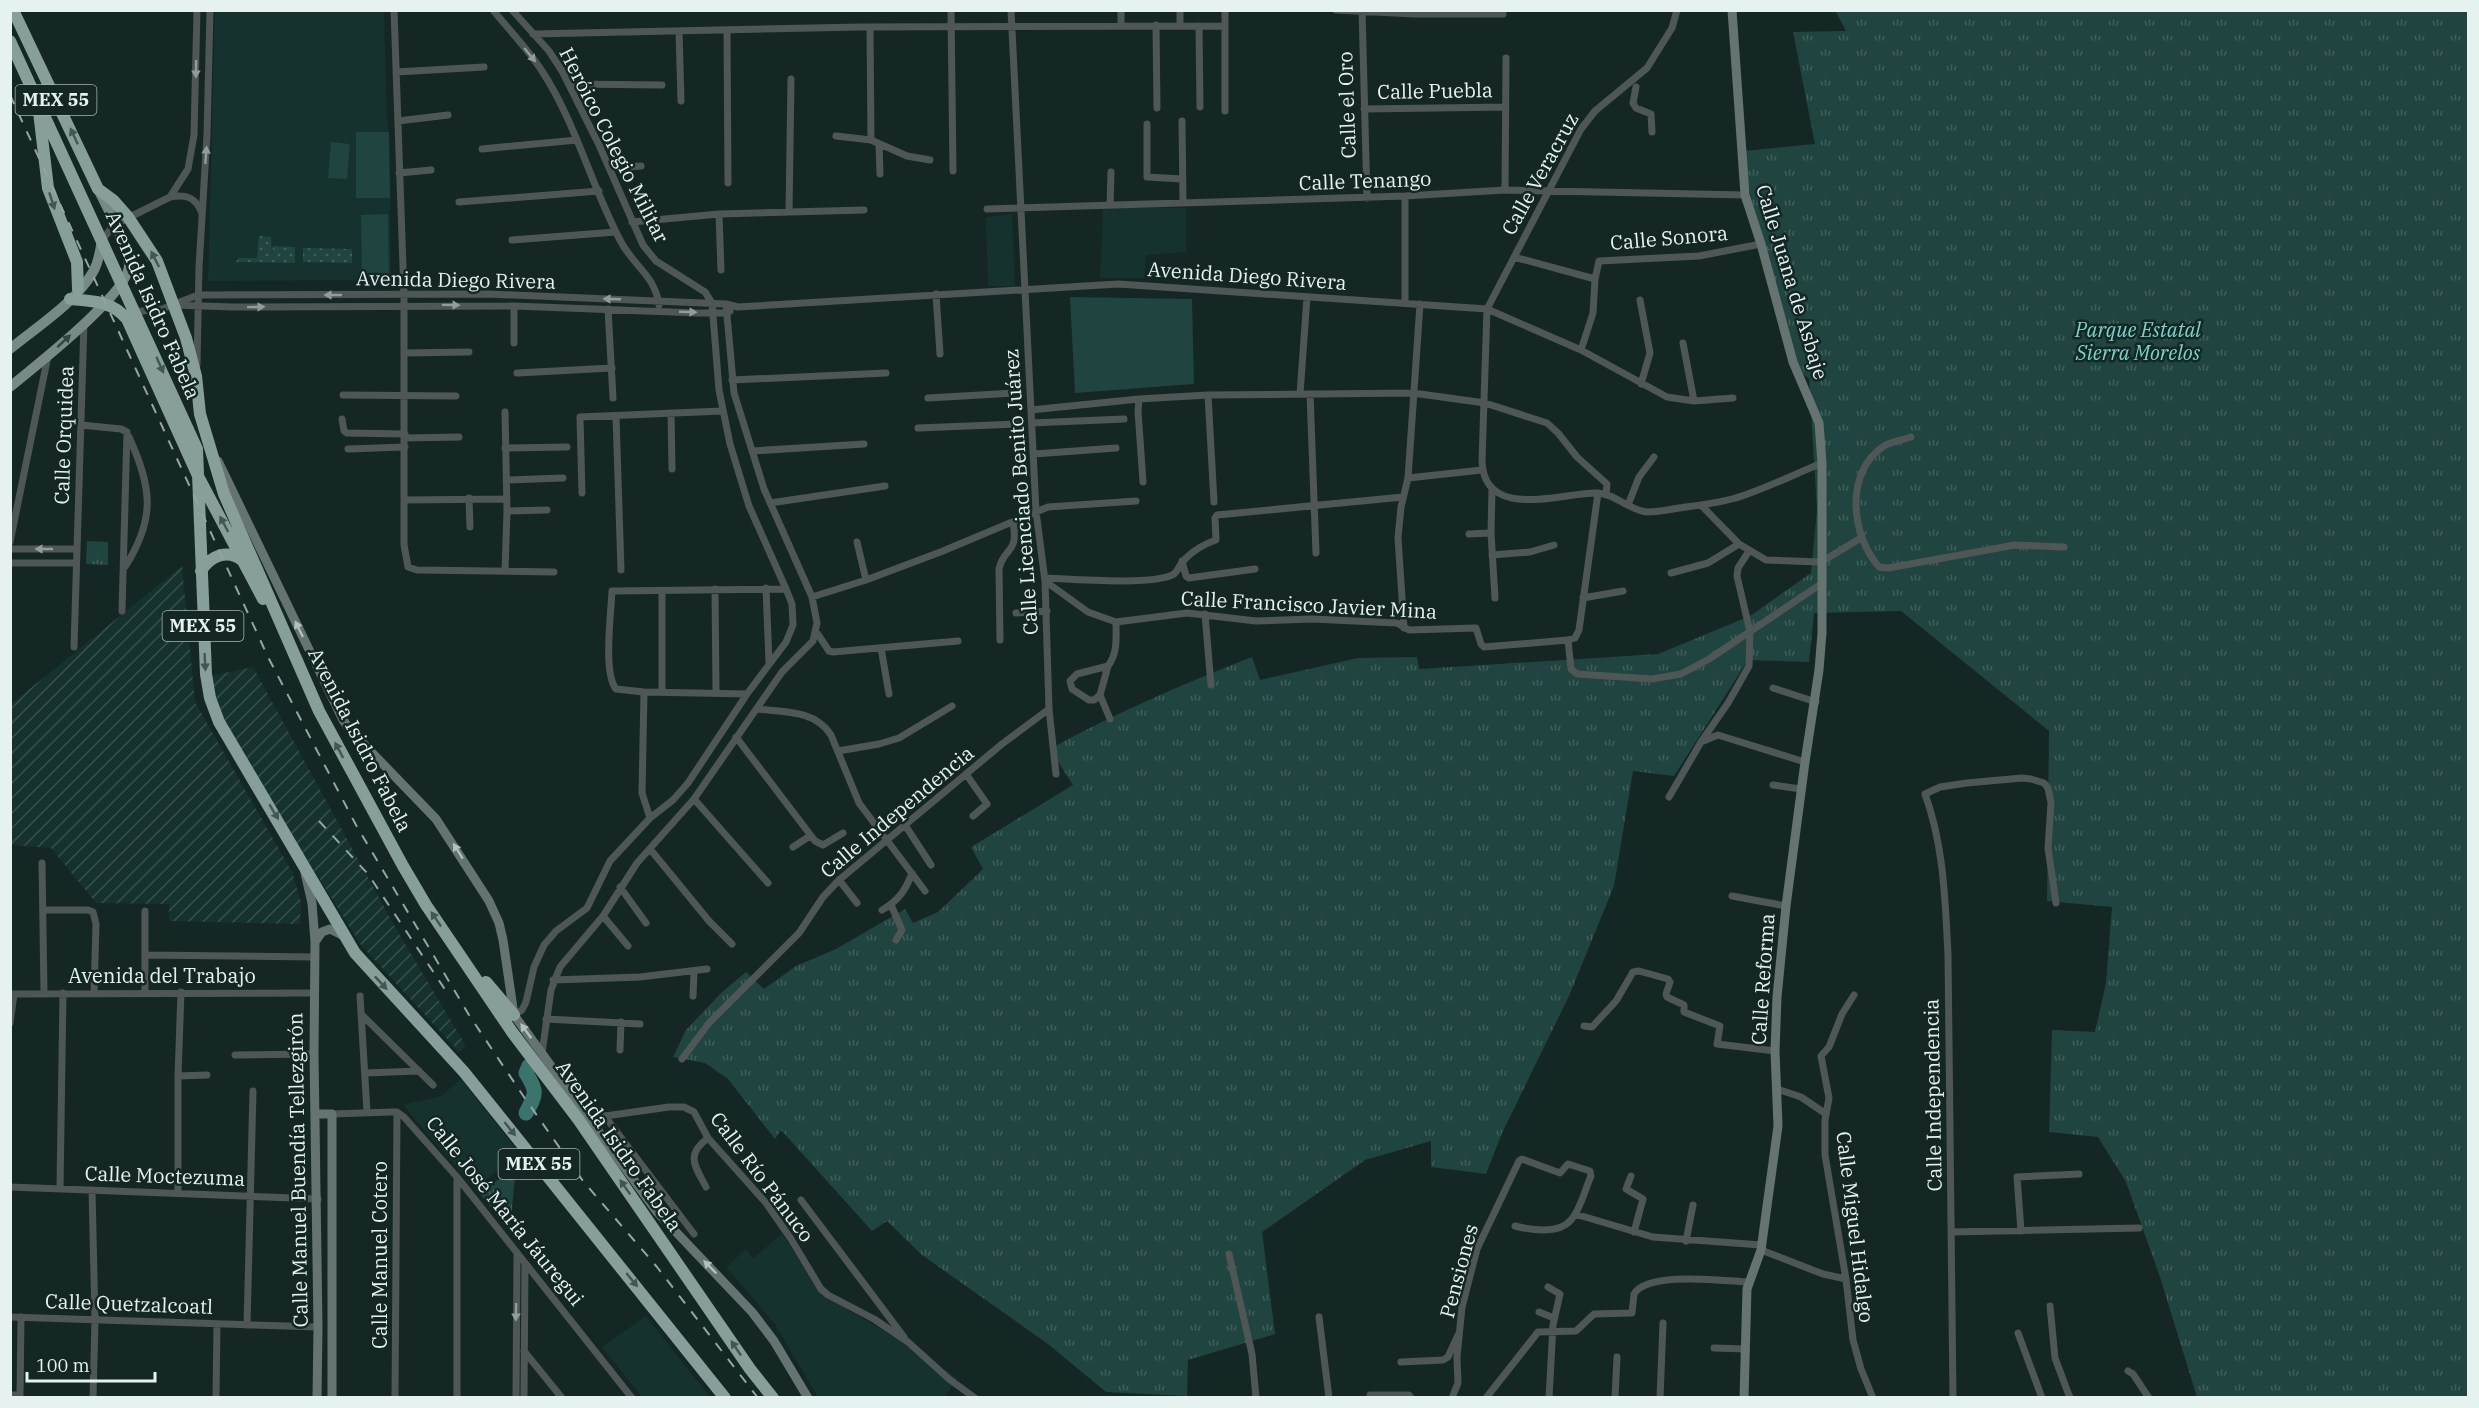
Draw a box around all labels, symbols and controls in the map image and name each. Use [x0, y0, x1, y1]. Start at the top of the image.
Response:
street label: Heróico Colegio Militar [553, 43, 675, 247]
one-way arrow [523, 48, 536, 63]
street label: Calle el Oro [1331, 51, 1362, 159]
one-way arrow [191, 59, 201, 78]
street label: Calle Puebla [1377, 76, 1493, 105]
road number: MEX 55 [16, 85, 97, 115]
street label: Calle Veracruz [1495, 108, 1584, 240]
one-way arrow [69, 128, 78, 145]
one-way arrow [201, 146, 211, 165]
street label: Calle Tenango [1298, 165, 1432, 196]
street label: Calle Juana de Asbaje [1750, 181, 1835, 383]
one-way arrow [48, 192, 57, 210]
street label: Avenida Isidro Fabela [100, 206, 207, 403]
street label: Calle Sonora [1609, 219, 1729, 256]
one-way arrow [150, 250, 160, 267]
street label: Avenida Diego Rivera [1146, 255, 1348, 296]
street label: Avenida Diego Rivera [356, 264, 556, 295]
one-way arrow [324, 290, 343, 300]
one-way arrow [603, 294, 622, 304]
one-way arrow [441, 301, 460, 310]
one-way arrow [246, 302, 265, 312]
one-way arrow [678, 308, 697, 317]
park label: Parque Estatal Sierra Morelos [2074, 316, 2201, 366]
one-way arrow [56, 334, 71, 348]
street label: Calle Licenciado Benito Juárez [997, 348, 1044, 636]
one-way arrow [155, 357, 164, 374]
street label: Calle Orquidea [48, 365, 79, 505]
one-way arrow [219, 515, 229, 532]
one-way arrow [34, 544, 53, 554]
street label: Calle Francisco Javier Mina [1180, 584, 1438, 625]
road number: MEX 55 [162, 611, 244, 641]
one-way arrow [295, 621, 304, 638]
street label: Avenida Isidro Fabela [302, 643, 419, 837]
one-way arrow [201, 653, 210, 672]
street label: Calle Independencia [814, 739, 979, 884]
one-way arrow [334, 741, 344, 758]
one-way arrow [268, 804, 279, 820]
one-way arrow [452, 843, 463, 859]
one-way arrow [430, 912, 442, 928]
street label: Calle Reforma [1744, 912, 1781, 1046]
street label: Avenida del Trabajo [68, 962, 256, 989]
one-way arrow [374, 975, 388, 990]
street label: Calle Independencia [1917, 998, 1948, 1192]
street label: Calle Manuel Buendía Tellezgirón [281, 1012, 314, 1328]
one-way arrow [520, 1024, 532, 1040]
street label: Avenida Isidro Fabela [550, 1055, 689, 1237]
street label: Calle Río Pánuco [705, 1106, 820, 1247]
street label: Calle José María Jáuregui [420, 1110, 590, 1311]
one-way arrow [503, 1121, 516, 1137]
street label: Calle Miguel Hidalgo [1830, 1130, 1881, 1324]
road number: MEX 55 [498, 1149, 580, 1179]
street label: Calle Moctezuma [84, 1159, 246, 1192]
street label: Calle Manuel Cotero [366, 1161, 393, 1349]
one-way arrow [619, 1180, 631, 1196]
street label: Pensiones [1433, 1221, 1484, 1321]
one-way arrow [704, 1261, 718, 1275]
one-way arrow [626, 1273, 638, 1288]
street label: Calle Quetzalcoatl [45, 1287, 213, 1320]
one-way arrow [512, 1303, 521, 1322]
one-way arrow [731, 1340, 742, 1356]
scale bar [27, 1345, 154, 1383]
text: 100 m [36, 1354, 90, 1377]

